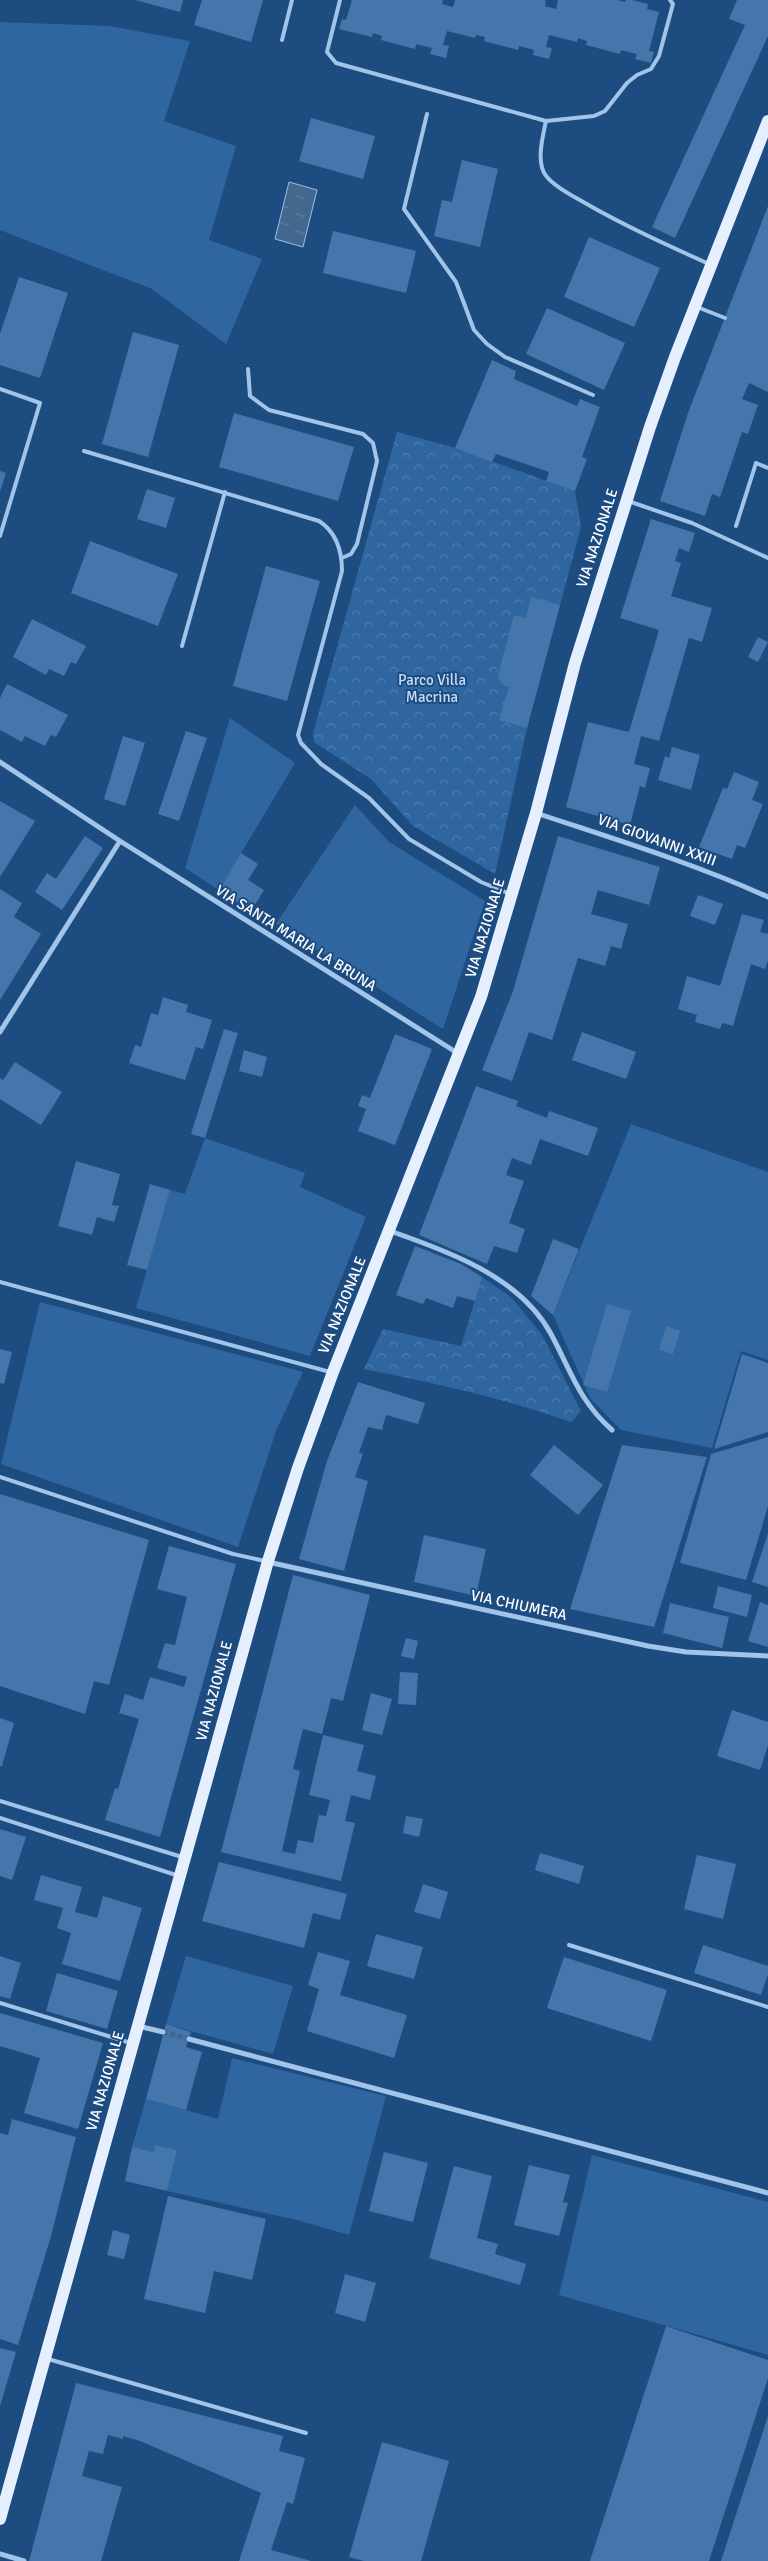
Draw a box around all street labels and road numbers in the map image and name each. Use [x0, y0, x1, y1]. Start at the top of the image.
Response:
street label: VIA NAZIONALE [573, 486, 621, 590]
street label: VIA GIOVANNI XXIII [595, 810, 719, 870]
street label: VIA NAZIONALE [461, 876, 509, 980]
street label: VIA SANTA MARIA LA BRUNA [212, 881, 380, 995]
street label: VIA NAZIONALE [314, 1254, 370, 1356]
street label: VIA CHIUMERA [469, 1586, 569, 1624]
street label: VIA NAZIONALE [192, 1639, 236, 1743]
street label: VIA NAZIONALE [82, 2029, 128, 2133]

